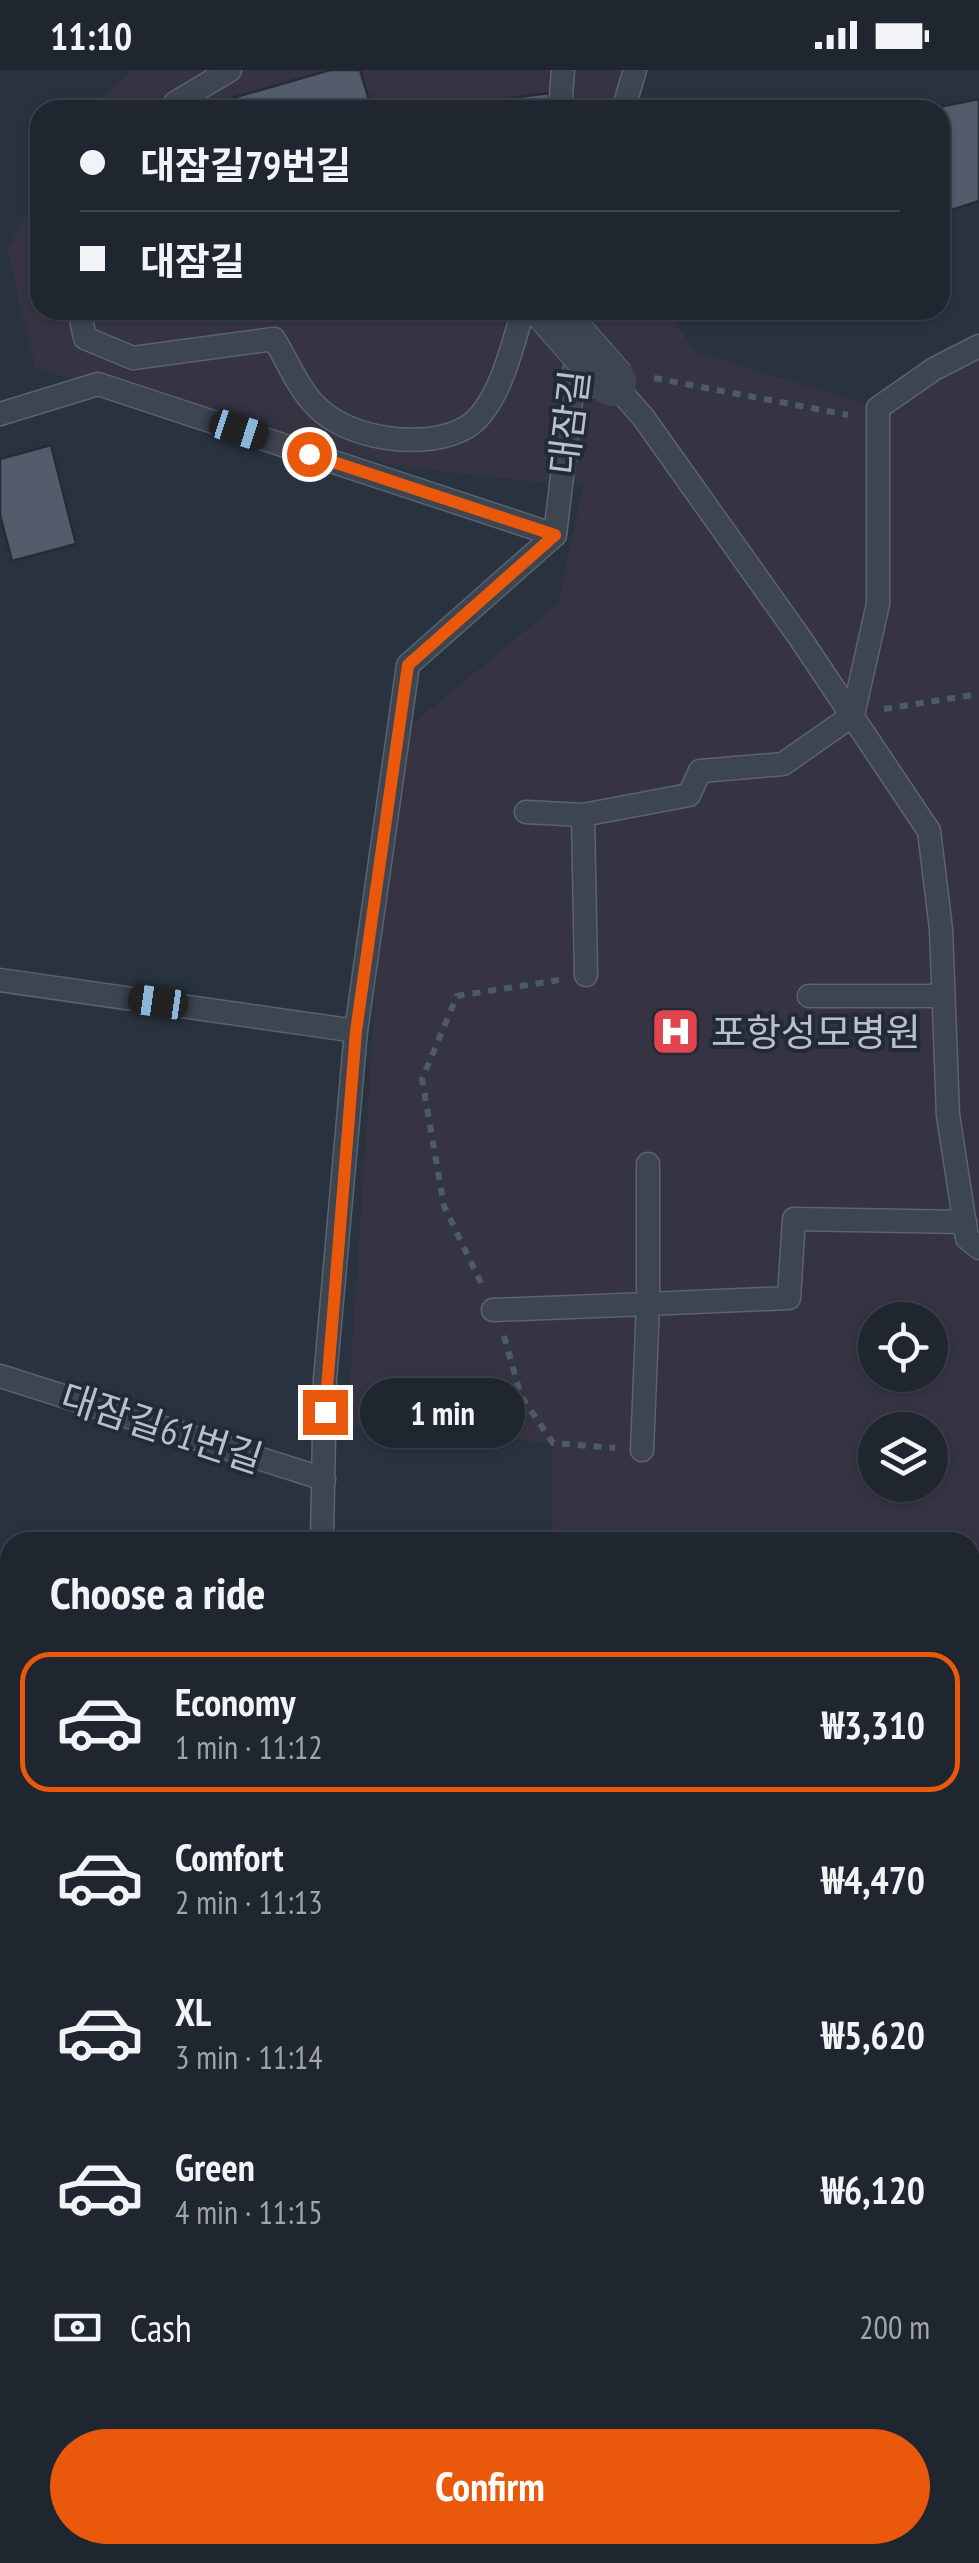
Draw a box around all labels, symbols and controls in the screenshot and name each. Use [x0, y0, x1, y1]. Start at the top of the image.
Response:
text: 11:10 [50, 11, 132, 60]
text: 대잠길79번길 [140, 140, 351, 189]
text: 대잠길 [140, 236, 245, 285]
street label: 대잠길 [537, 367, 599, 477]
car [206, 406, 272, 454]
route start [287, 432, 332, 477]
car [126, 983, 190, 1021]
hospital icon: 포항성모병원 [650, 1005, 702, 1057]
place label: 포항성모병원 [711, 1007, 921, 1056]
map controls [858, 1302, 948, 1502]
button: locate [858, 1302, 948, 1392]
street label: 대잠길61번길 [55, 1371, 269, 1483]
callout: 1 min [360, 1377, 525, 1447]
route end [303, 1390, 348, 1435]
text: 1 min [410, 1392, 475, 1434]
button: layers [858, 1412, 948, 1502]
text: Choose a ride [50, 1563, 265, 1621]
icon: car [55, 1677, 145, 1767]
text: Economy [175, 1677, 295, 1726]
text: ₩3,310 [821, 1700, 925, 1749]
text: 1 min · 11:12 [175, 1726, 323, 1768]
icon: car [55, 1832, 145, 1922]
text: Comfort [175, 1832, 284, 1881]
text: ₩4,470 [821, 1855, 925, 1904]
text: 2 min · 11:13 [175, 1881, 323, 1923]
icon: car [55, 1987, 145, 2077]
text: XL [175, 1987, 211, 2036]
text: ₩5,620 [821, 2010, 925, 2059]
text: 3 min · 11:14 [175, 2036, 323, 2078]
icon: car [55, 2142, 145, 2232]
text: Green [175, 2142, 255, 2191]
text: ₩6,120 [821, 2165, 925, 2214]
text: 4 min · 11:15 [175, 2191, 323, 2233]
icon: cash [50, 2300, 105, 2355]
text: Cash [130, 2303, 192, 2352]
text: 200 m [859, 2306, 930, 2348]
button: Confirm [50, 2429, 930, 2544]

